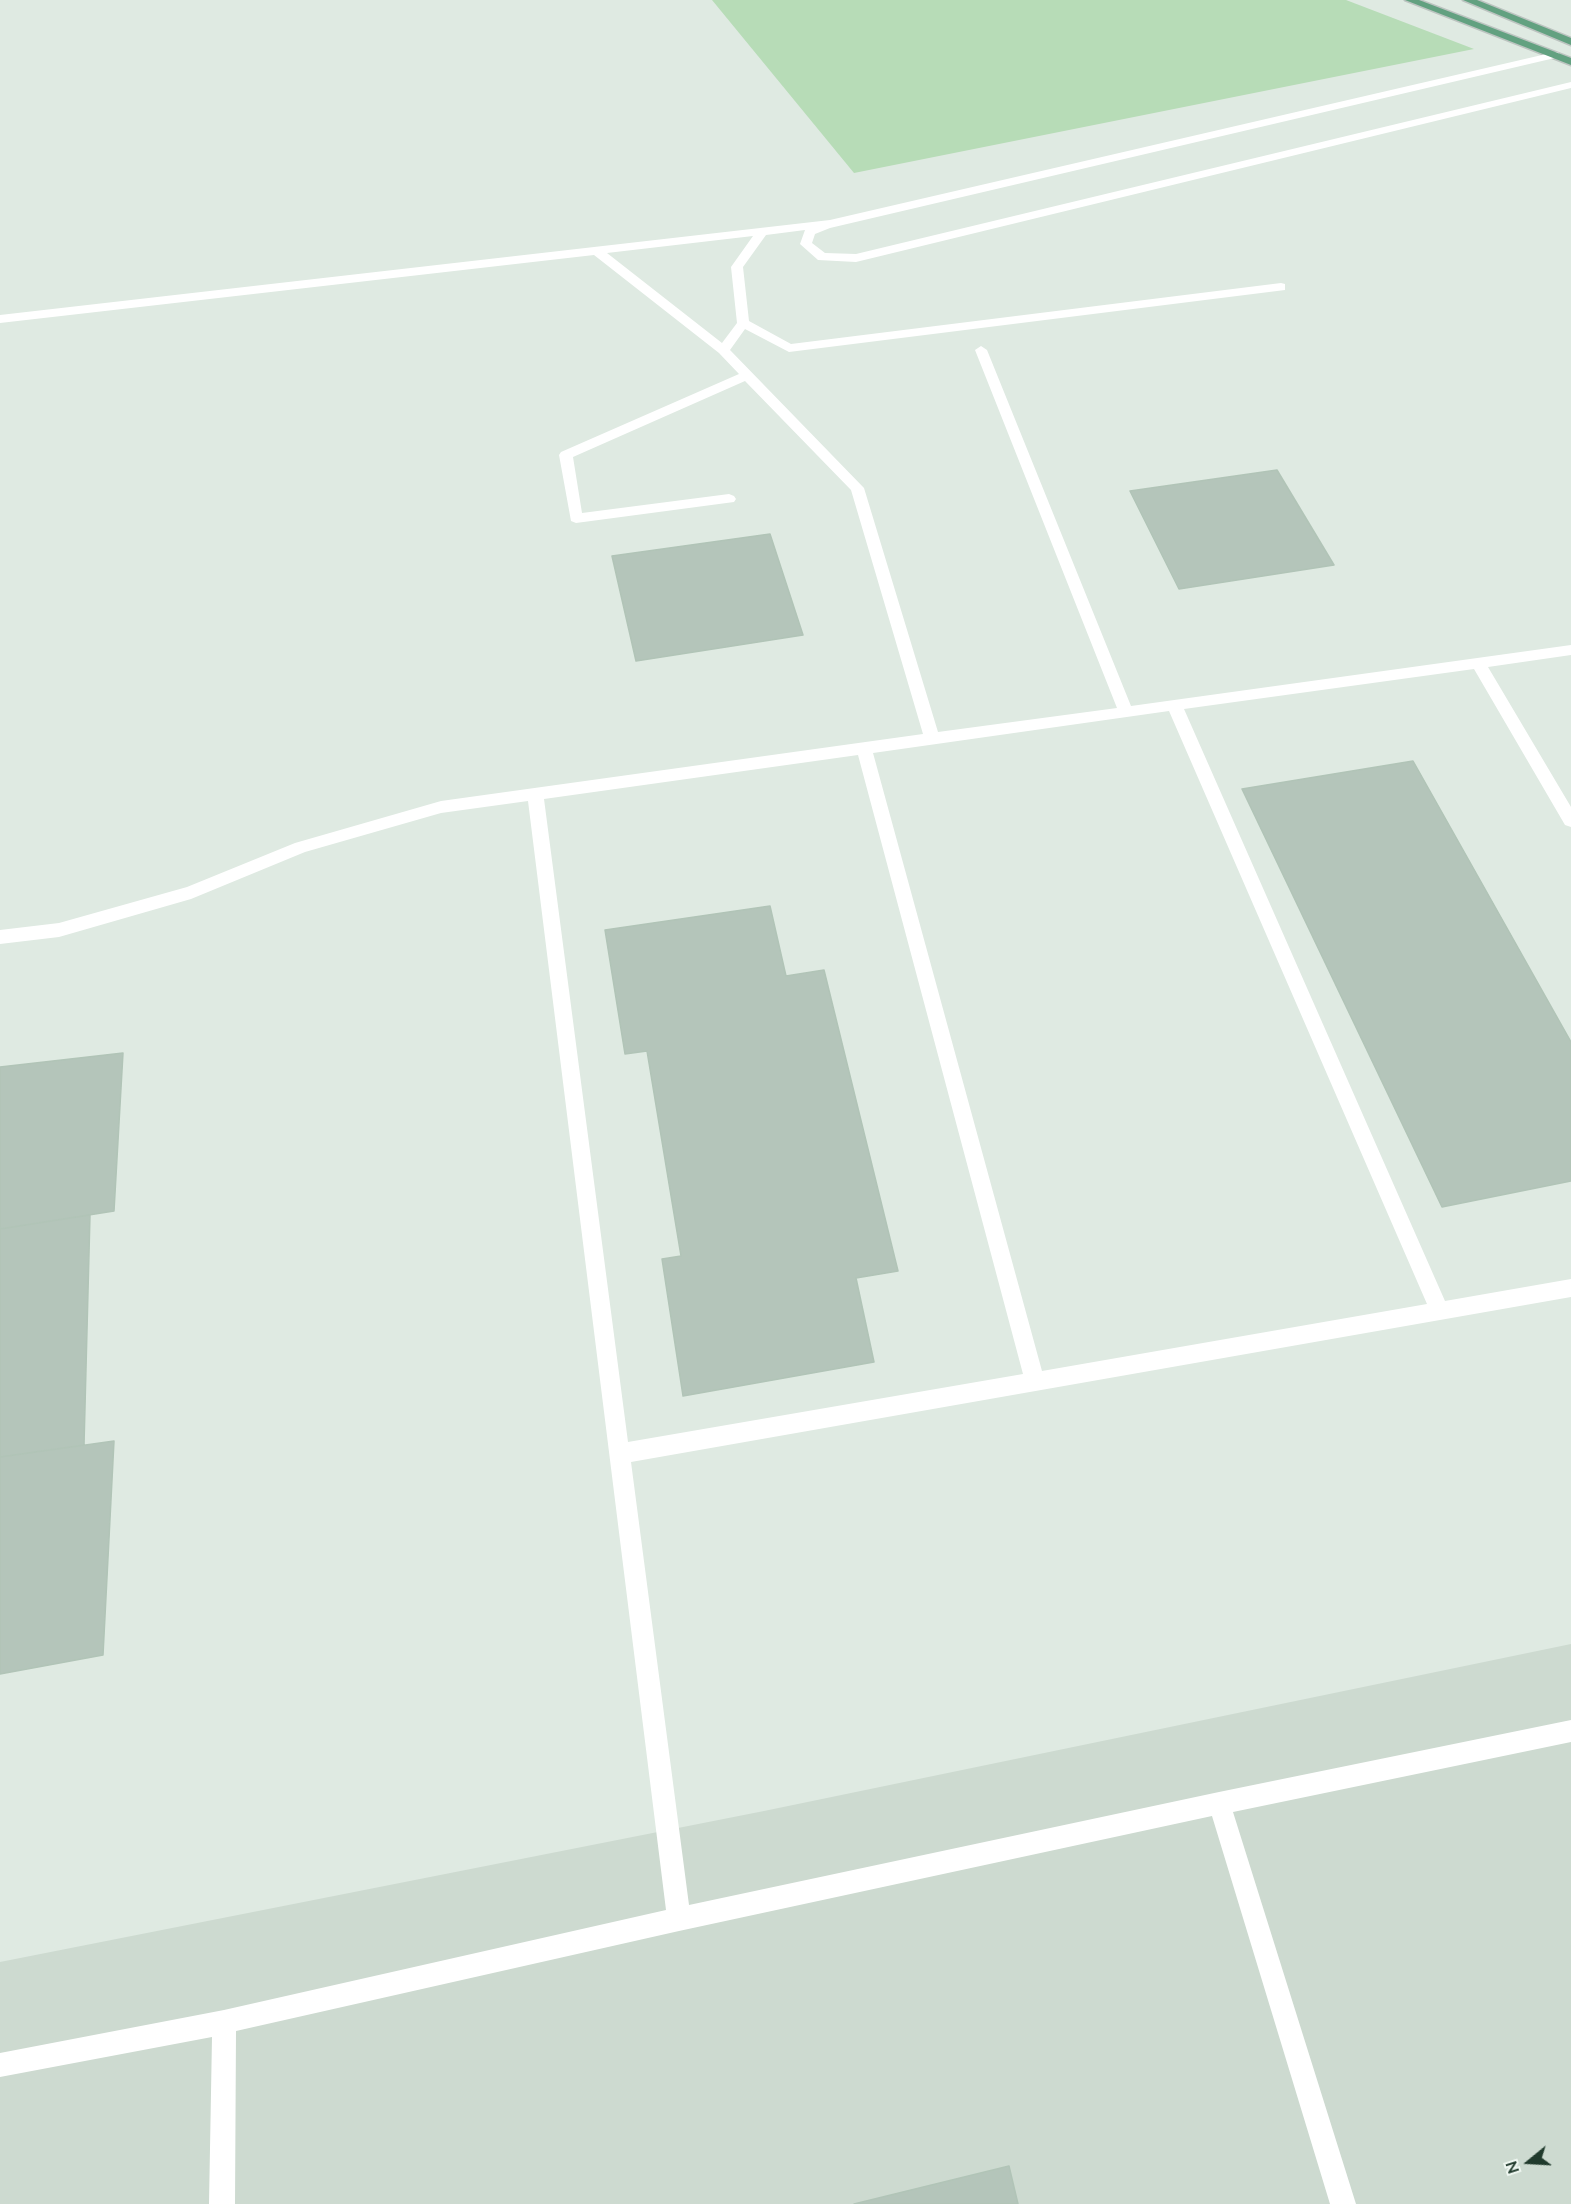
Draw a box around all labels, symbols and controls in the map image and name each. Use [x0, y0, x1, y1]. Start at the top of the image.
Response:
north arrow [1499, 2132, 1559, 2192]
text: N [1501, 2159, 1523, 2176]

